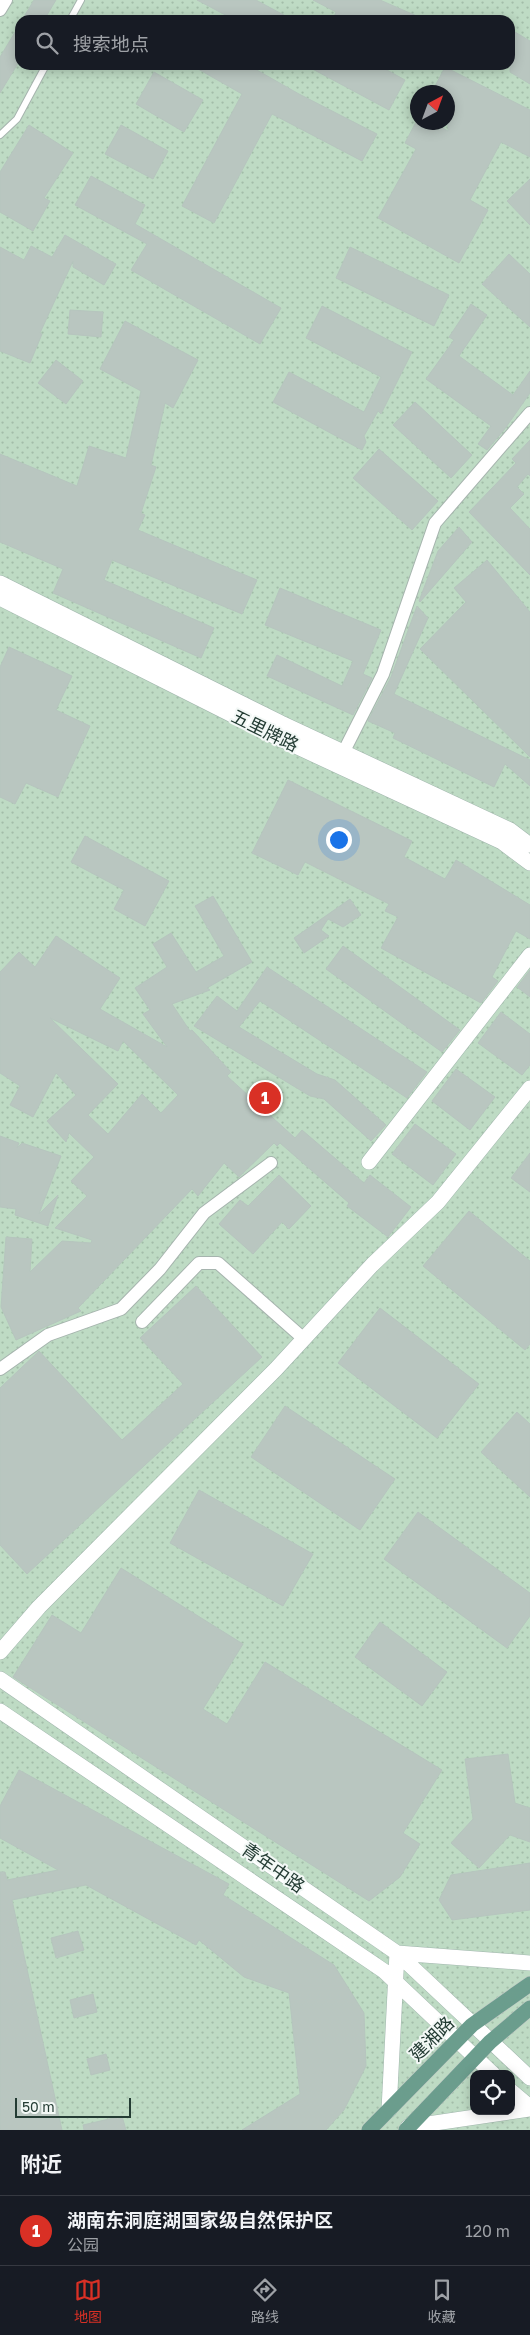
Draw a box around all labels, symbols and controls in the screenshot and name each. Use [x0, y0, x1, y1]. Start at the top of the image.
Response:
search box [15, 15, 515, 70]
icon: search [33, 29, 61, 57]
text: 搜索地点 [73, 32, 149, 55]
north arrow [410, 85, 455, 130]
street label: 五里牌路 [228, 704, 303, 756]
your location [326, 827, 352, 853]
pin: 1 [249, 1079, 281, 1117]
street label: 青年中路 [238, 1838, 309, 1897]
street label: 建湘路 [404, 2011, 458, 2065]
map controls [470, 2070, 515, 2115]
button: locate [470, 2070, 515, 2115]
scale bar [15, 2095, 131, 2118]
text: 50 m [22, 2098, 55, 2115]
text: 附近 [20, 2151, 62, 2177]
text: 湖南东洞庭湖国家级自然保护区 [67, 2208, 333, 2231]
text: 1 [32, 2221, 40, 2241]
text: 120 m [465, 2221, 510, 2241]
text: 公园 [67, 2235, 99, 2255]
tab: 地图 [74, 2276, 102, 2326]
tab: 路线 [251, 2276, 279, 2326]
tab: 收藏 [428, 2276, 456, 2326]

